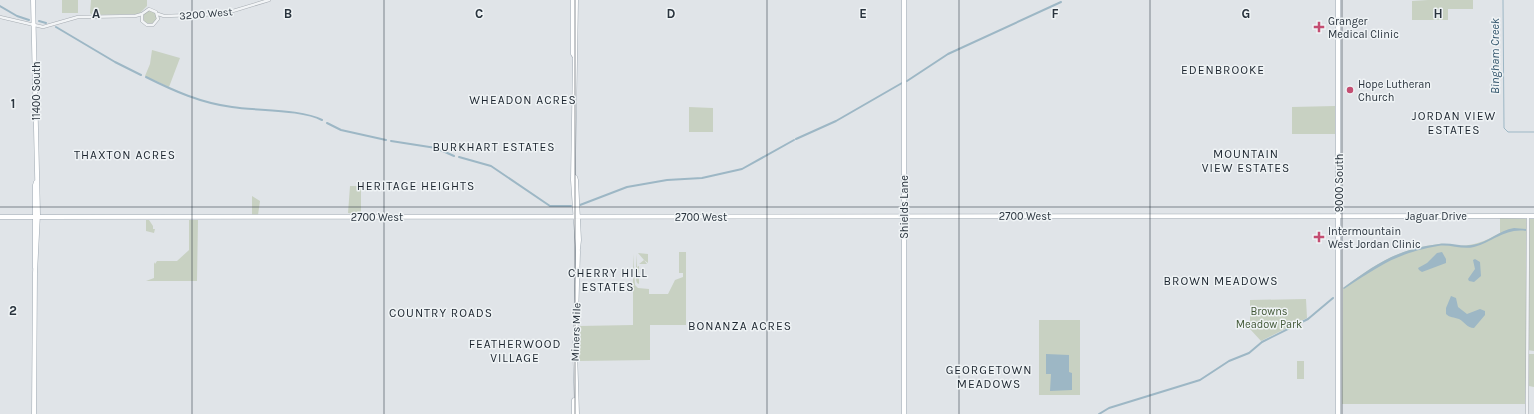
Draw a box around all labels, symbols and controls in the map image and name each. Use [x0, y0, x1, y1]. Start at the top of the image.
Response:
street label: 3200 West [179, 5, 233, 23]
text: A [92, 6, 100, 21]
text: B [284, 6, 292, 21]
text: C [475, 6, 483, 21]
text: D [667, 6, 676, 21]
text: E [859, 6, 867, 21]
text: F [1051, 6, 1059, 21]
text: G [1242, 6, 1250, 21]
text: H [1433, 6, 1443, 21]
place label: Granger Medical Clinic [1328, 15, 1399, 41]
water label: Bingham Creek [1488, 17, 1502, 94]
marker: Granger Medical Clinic [1313, 21, 1325, 33]
street label: 11400 South [30, 61, 43, 121]
district label: EDENBROOKE [1181, 63, 1265, 77]
place label: Hope Lutheran Church [1358, 78, 1431, 104]
marker: Hope Lutheran Church [1345, 85, 1355, 95]
district label: WHEADON ACRES [469, 93, 577, 107]
text: 1 [11, 96, 15, 111]
district label: JORDAN VIEW ESTATES [1412, 109, 1496, 137]
district label: BURKHART ESTATES [433, 140, 555, 154]
district label: MOUNTAIN VIEW ESTATES [1202, 147, 1290, 175]
district label: THAXTON ACRES [74, 148, 176, 162]
street label: 9000 South [1333, 154, 1346, 212]
street label: Shields Lane [898, 175, 911, 239]
district label: HERITAGE HEIGHTS [357, 179, 475, 193]
street label: 2700 West [999, 210, 1051, 223]
street label: Jaguar Drive [1405, 210, 1467, 223]
street label: 2700 West [351, 211, 403, 224]
street label: 2700 West [675, 211, 727, 224]
place label: Intermountain West Jordan Clinic [1328, 225, 1421, 251]
marker: Intermountain West Jordan Clinic [1313, 231, 1325, 243]
district label: CHERRY HILL ESTATES [568, 266, 648, 294]
district label: BROWN MEADOWS [1164, 274, 1278, 288]
street label: Miners Mile [568, 302, 584, 361]
text: 2 [9, 303, 17, 318]
park label: Browns Meadow Park [1236, 305, 1302, 331]
district label: COUNTRY ROADS [389, 306, 493, 320]
district label: BONANZA ACRES [688, 319, 792, 333]
district label: FEATHERWOOD VILLAGE [469, 337, 561, 365]
district label: GEORGETOWN MEADOWS [946, 363, 1032, 391]

